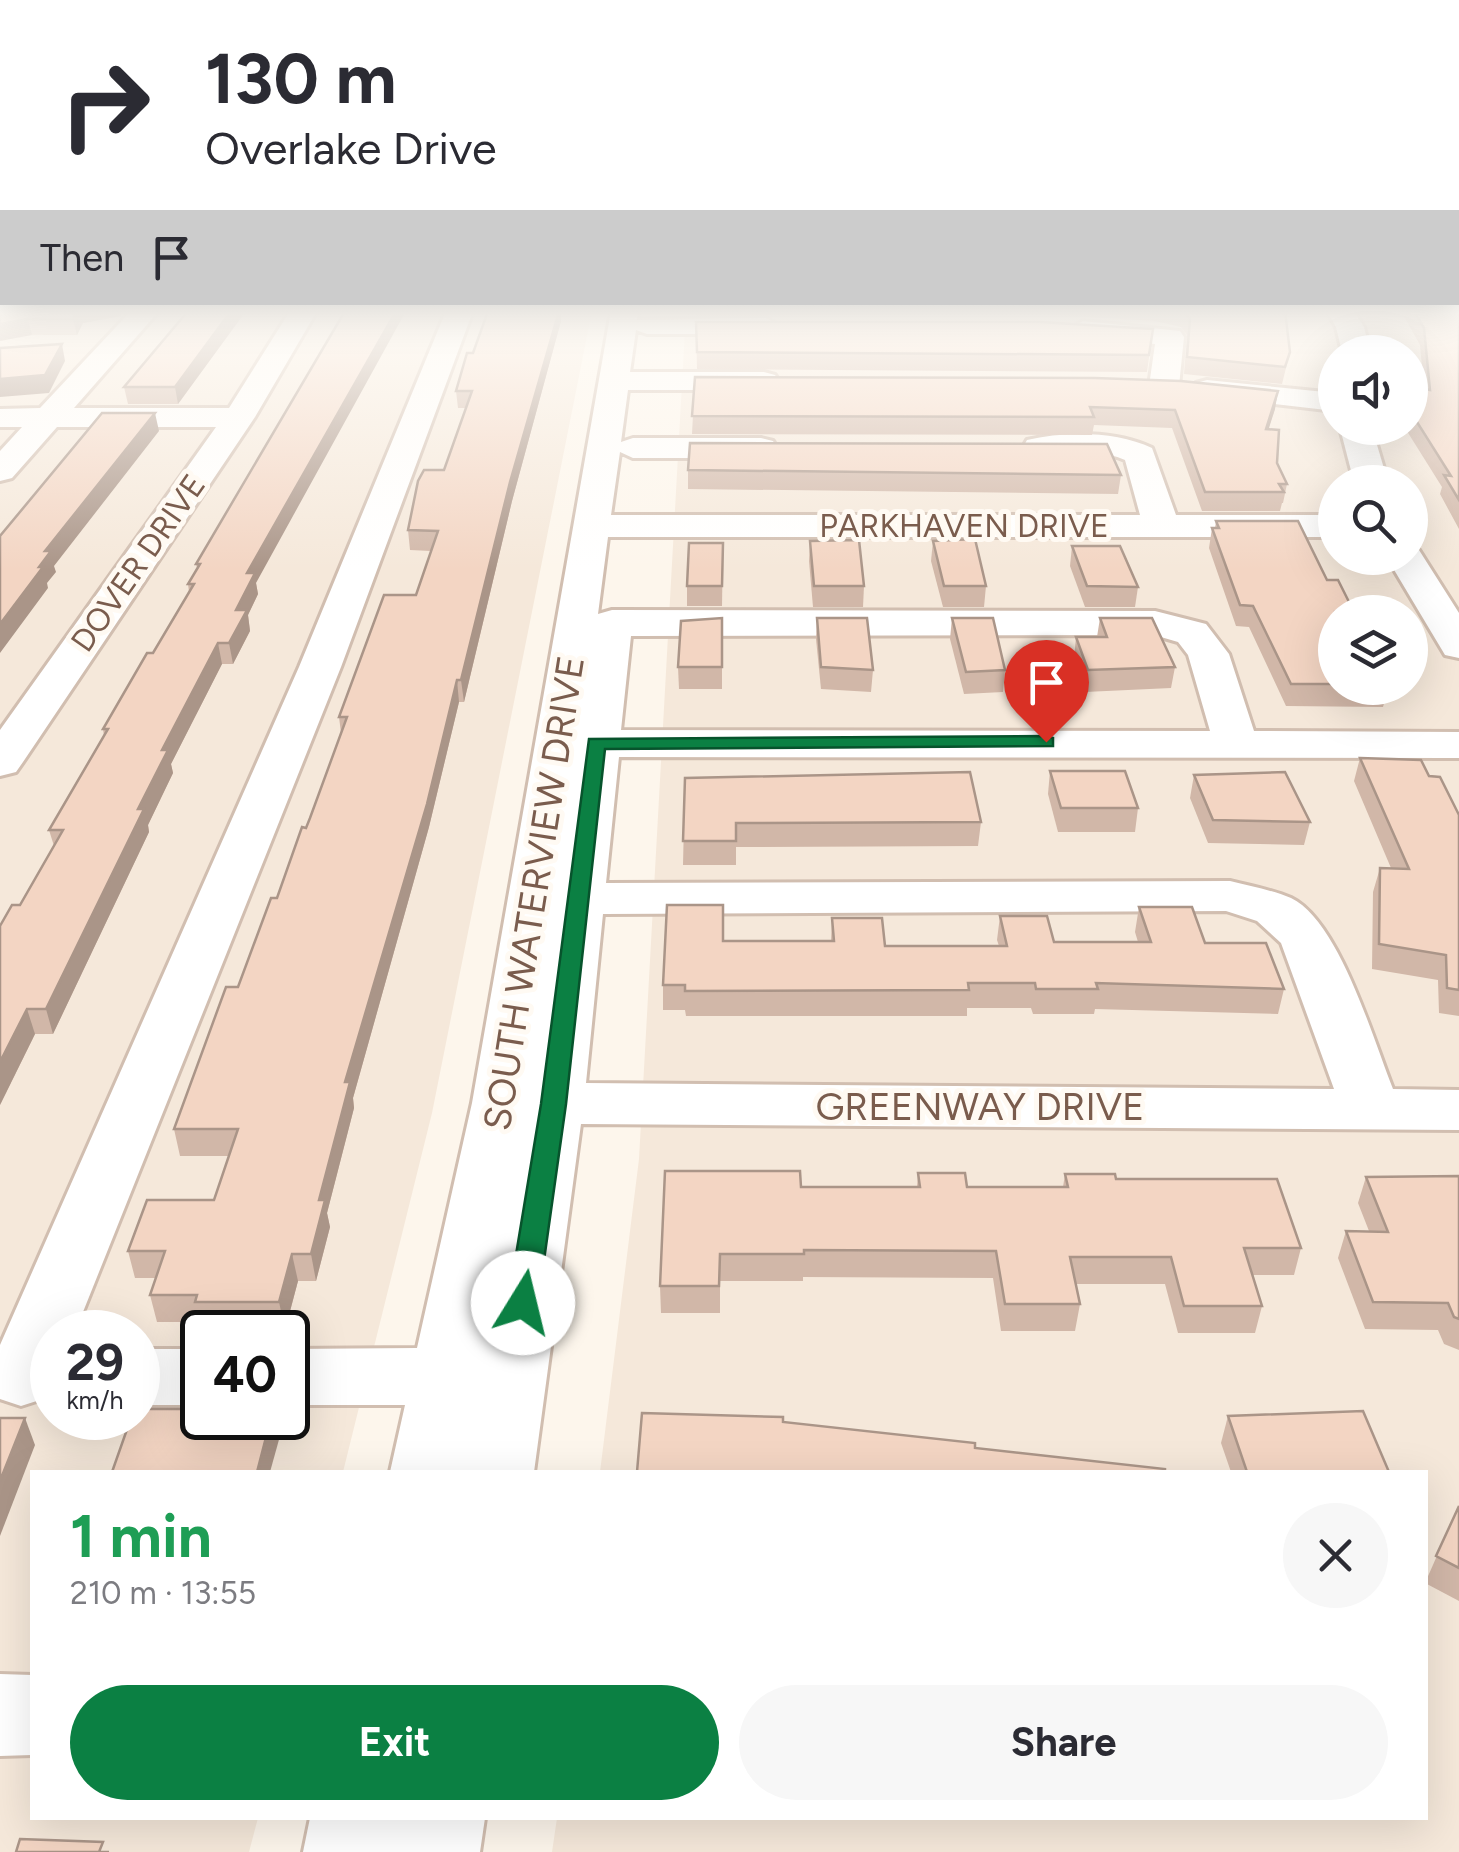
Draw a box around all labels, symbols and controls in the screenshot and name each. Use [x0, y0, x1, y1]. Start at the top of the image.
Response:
text: 130 m [205, 36, 397, 121]
icon: right [40, 40, 170, 170]
text: Overlake Drive [205, 121, 497, 175]
icon: arrive [144, 230, 199, 285]
text: Then [40, 235, 124, 281]
map controls [1318, 335, 1428, 705]
button: sound [1318, 335, 1428, 445]
button: search [1318, 465, 1428, 575]
street label: DOVER DRIVE [63, 467, 213, 659]
street label: PARKHAVEN DRIVE [819, 507, 1109, 545]
button: layers [1318, 595, 1428, 705]
pin [1004, 640, 1089, 743]
street label: SOUTH WATERVIEW DRIVE [474, 652, 594, 1134]
icon: arrive [1019, 655, 1074, 710]
street label: GREENWAY DRIVE [815, 1084, 1145, 1130]
position arrow [471, 1251, 575, 1355]
speed limit sign: 40 [180, 1310, 310, 1440]
text: 29 [66, 1332, 124, 1393]
text: km/h [66, 1385, 124, 1415]
text: 1 min [70, 1500, 212, 1572]
button: close [1283, 1503, 1388, 1608]
text: 210 m · 13:55 [70, 1574, 256, 1612]
button: Exit [70, 1685, 719, 1800]
button: Share [739, 1685, 1388, 1800]

